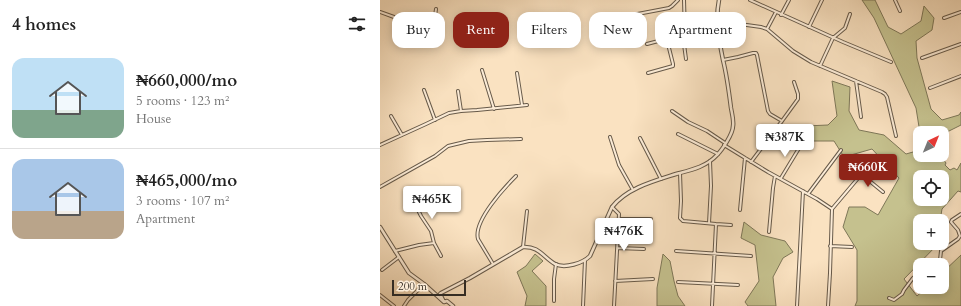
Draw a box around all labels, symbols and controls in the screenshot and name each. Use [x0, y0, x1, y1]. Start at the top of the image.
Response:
chip: Buy [392, 12, 445, 48]
chip: Rent [453, 12, 509, 48]
chip: Filters [517, 12, 581, 48]
chip: New [589, 12, 647, 48]
chip: Apartment [655, 12, 746, 48]
text: 4 homes [12, 13, 76, 36]
icon: filters [346, 13, 368, 35]
text: ₦660,000/mo [136, 69, 237, 92]
icon: home [44, 74, 92, 122]
text: 5 rooms · 123 m² [136, 92, 229, 110]
text: House [136, 110, 171, 128]
pin: ₦387K [757, 124, 813, 158]
north arrow [913, 126, 949, 162]
map controls [913, 126, 949, 294]
text: ₦387K [765, 128, 805, 146]
pin: ₦660K [840, 154, 896, 188]
text: ₦660K [848, 158, 888, 176]
text: ₦465,000/mo [136, 169, 237, 192]
button: locate [913, 170, 949, 206]
icon: home [44, 175, 92, 223]
pin: ₦465K [404, 186, 460, 220]
text: ₦465K [412, 190, 452, 208]
text: 3 rooms · 107 m² [136, 192, 229, 210]
text: Apartment [136, 210, 195, 228]
button: + [913, 214, 949, 250]
pin: ₦476K [596, 218, 652, 252]
text: ₦476K [604, 222, 644, 240]
button: − [913, 258, 949, 294]
scale bar [392, 278, 466, 297]
text: 200 m [398, 279, 427, 294]

